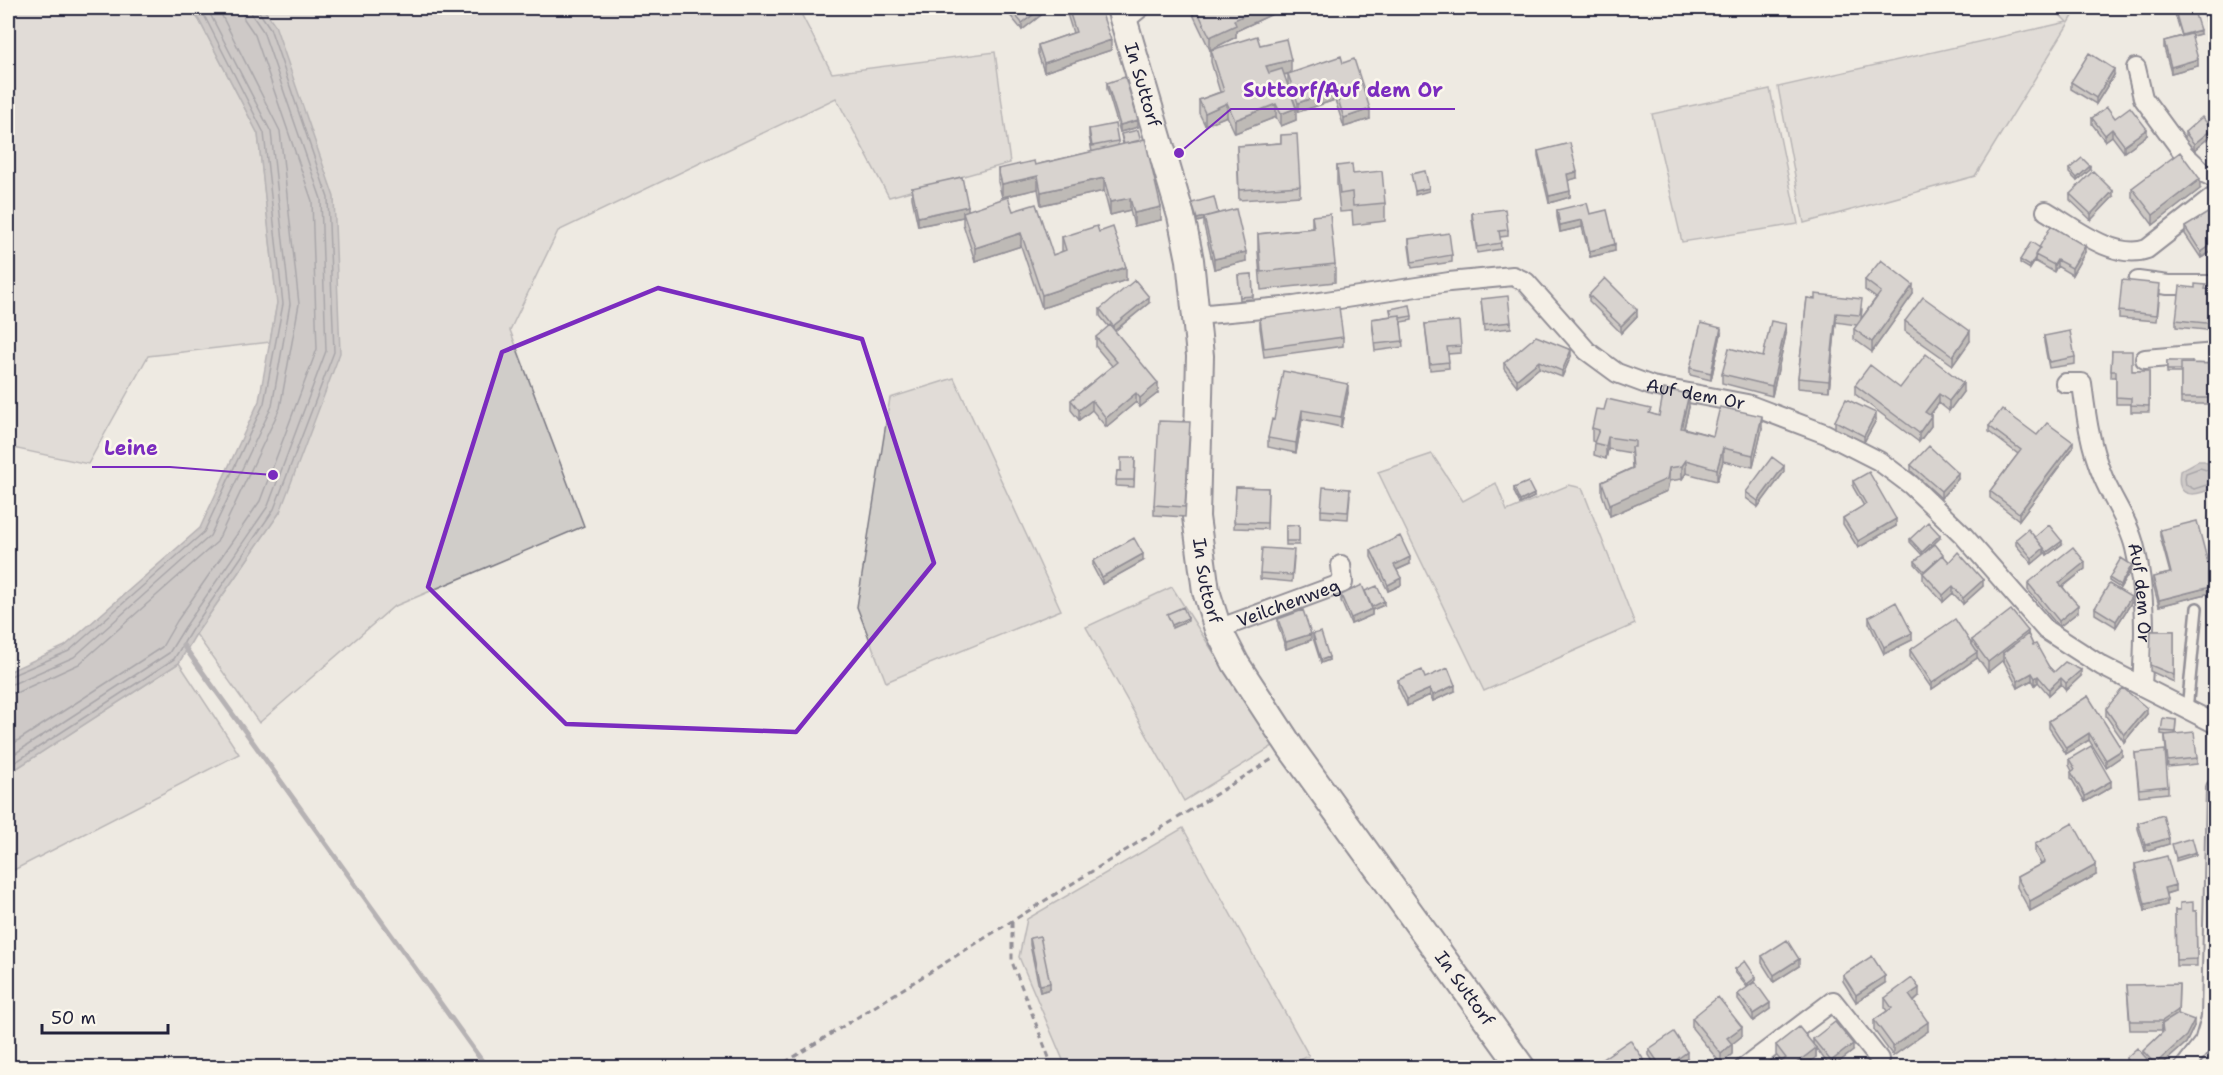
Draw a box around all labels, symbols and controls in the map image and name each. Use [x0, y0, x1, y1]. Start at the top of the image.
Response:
street label: In Suttorf [1119, 40, 1166, 130]
callout: Suttorf/Auf dem Or [1231, 71, 1455, 109]
text: Suttorf/Auf dem Or [1243, 77, 1443, 103]
street label: Auf dem Or [1644, 373, 1747, 415]
callout: Leine [92, 429, 170, 467]
text: Leine [104, 435, 158, 461]
street label: In Suttorf [1187, 537, 1228, 627]
street label: Auf dem Or [2122, 540, 2156, 643]
street label: Veilchenweg [1234, 573, 1343, 633]
street label: In Suttorf [1429, 946, 1500, 1031]
scale bar [42, 997, 168, 1035]
text: 50 m [51, 1006, 96, 1030]

